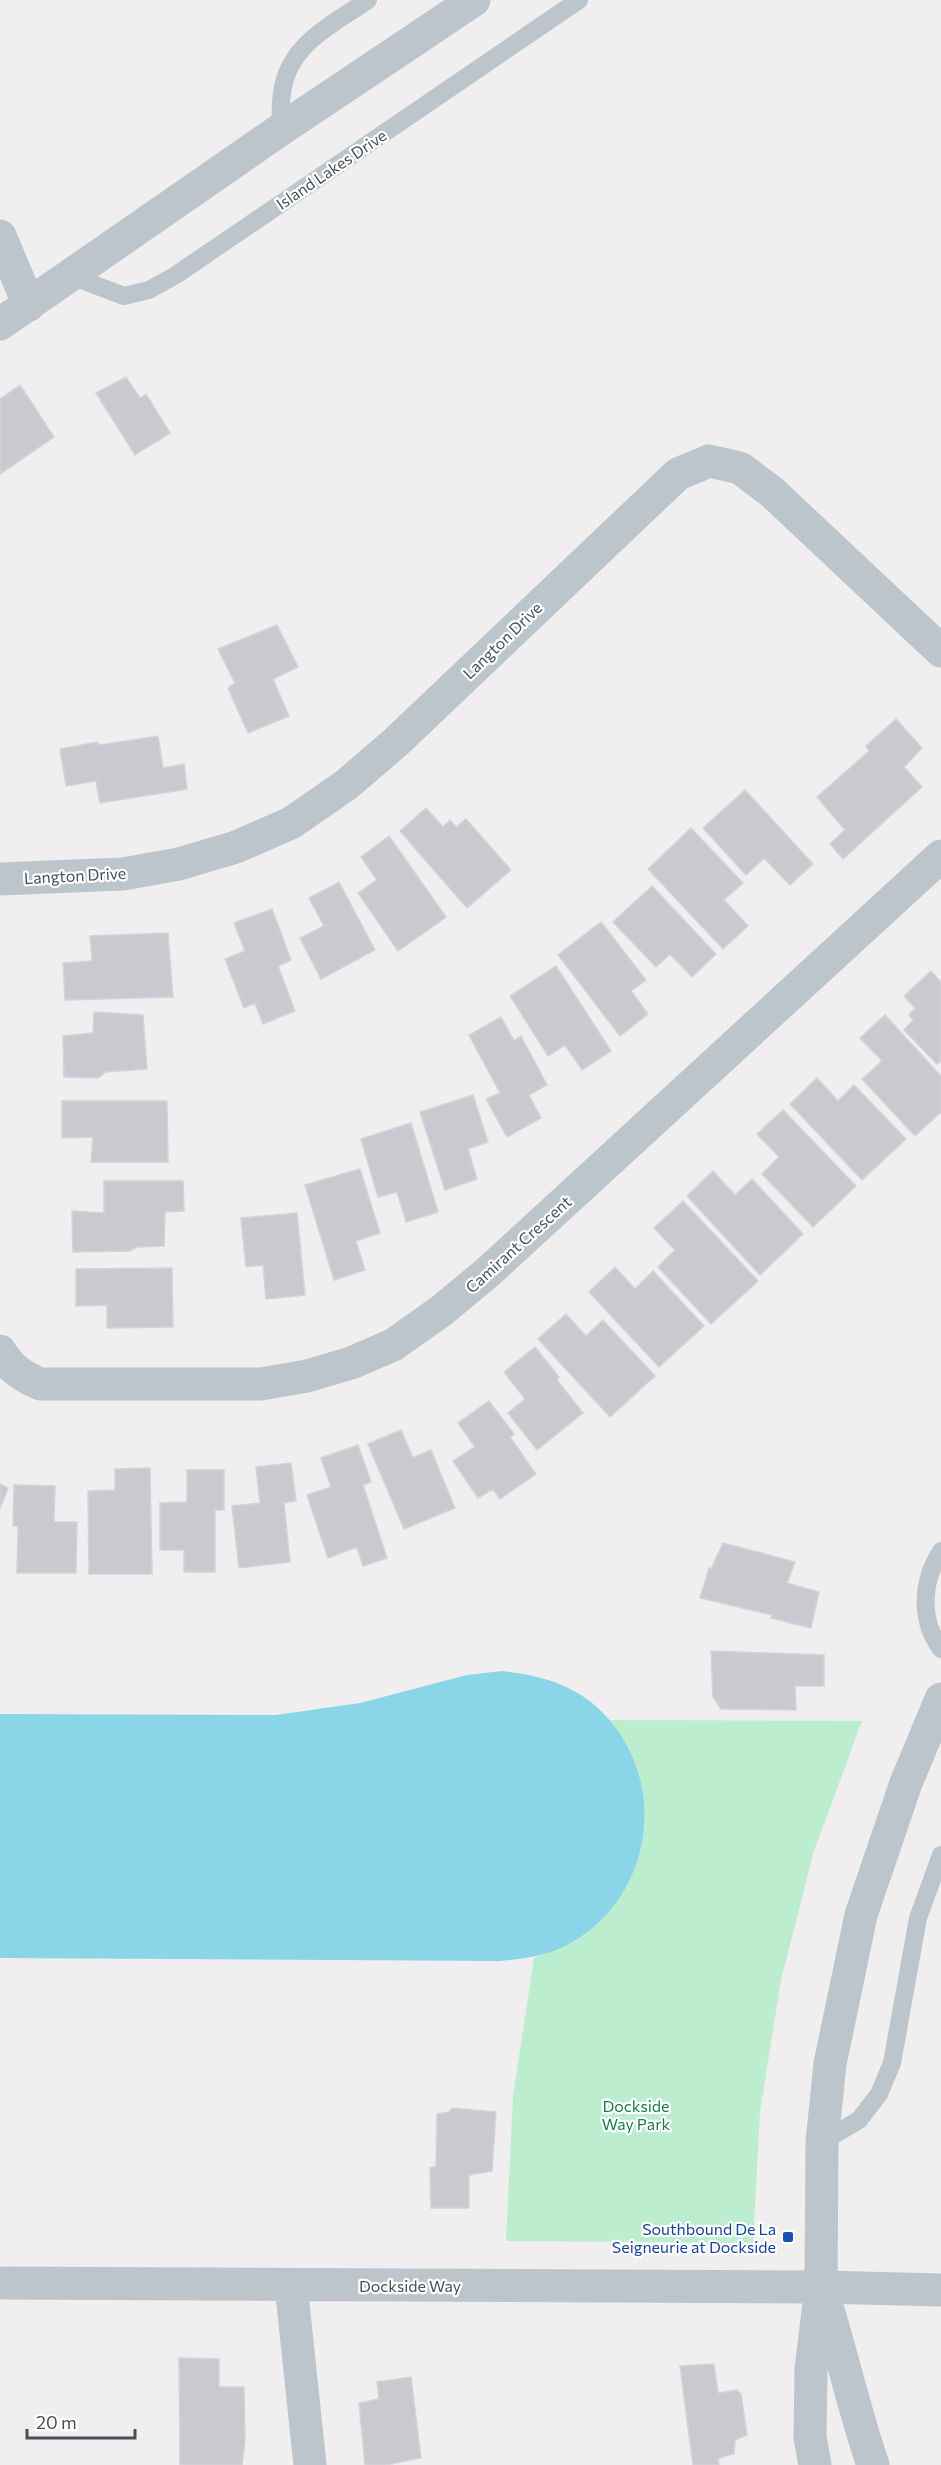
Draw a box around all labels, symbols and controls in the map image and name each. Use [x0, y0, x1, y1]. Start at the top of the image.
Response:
street label: Island Lakes Drive [272, 125, 390, 213]
street label: Langton Drive [459, 598, 545, 682]
street label: Langton Drive [23, 863, 127, 887]
street label: Camirant Crescent [461, 1191, 575, 1296]
park label: Dockside Way Park [602, 2096, 671, 2133]
place label: Southbound De La Seigneurie at Dockside [612, 2219, 776, 2256]
marker: Southbound De La Seigneurie at Dockside [781, 2230, 795, 2244]
street label: Dockside Way [359, 2276, 461, 2295]
scale bar [27, 2402, 135, 2440]
text: 20 m [36, 2411, 77, 2433]

